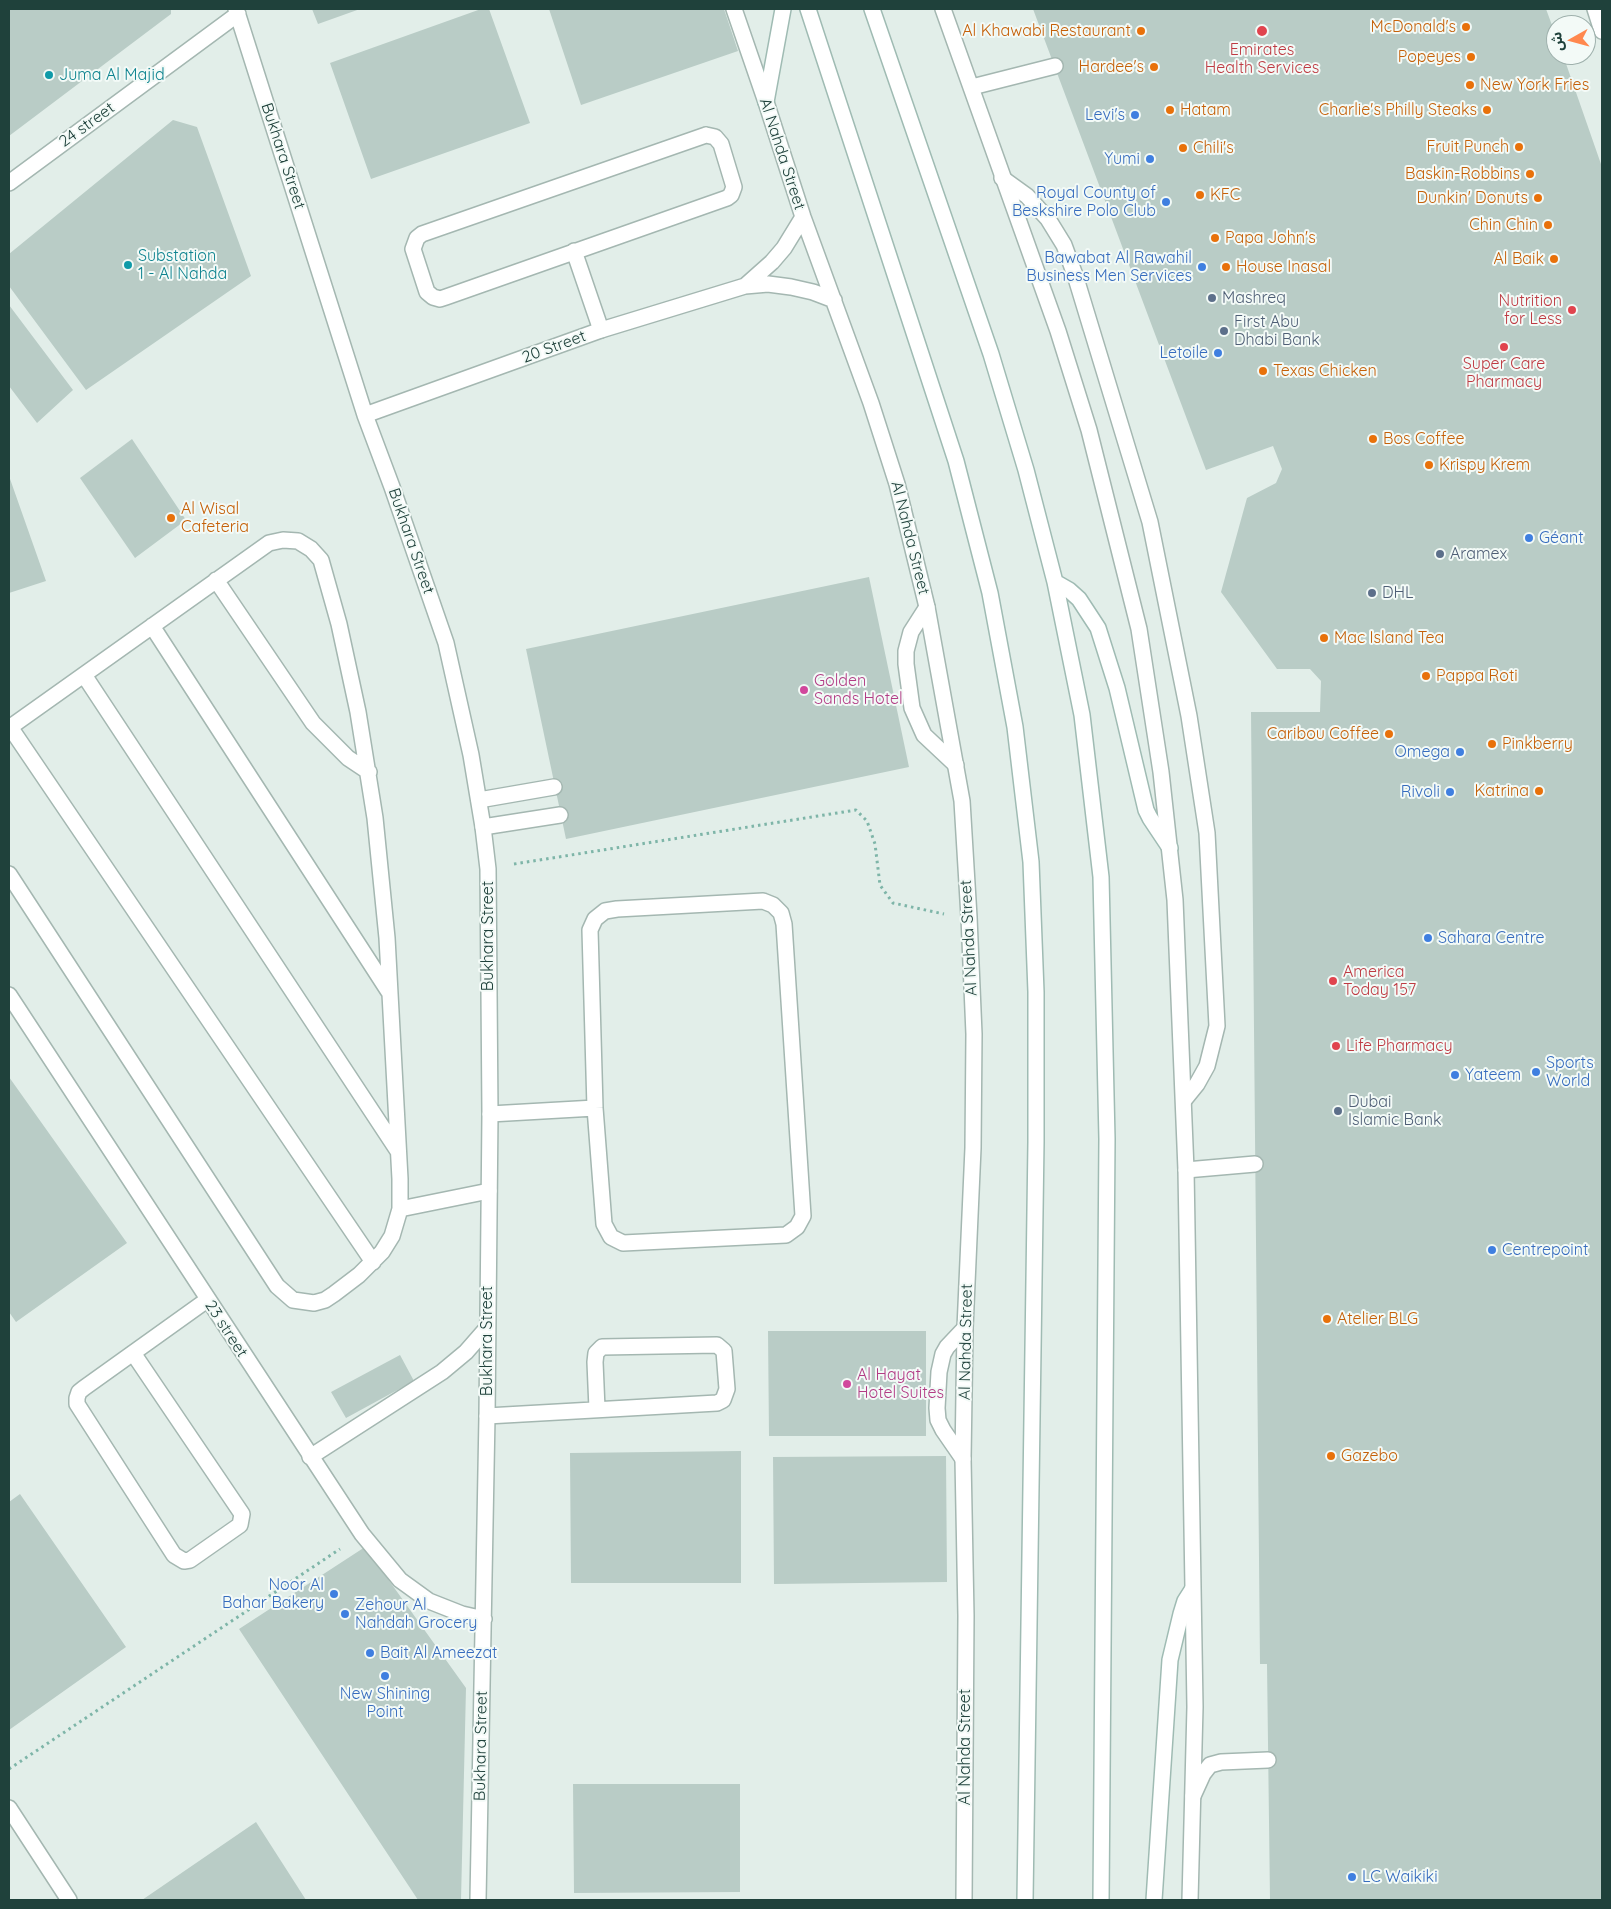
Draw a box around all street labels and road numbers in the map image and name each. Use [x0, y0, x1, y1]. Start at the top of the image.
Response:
street label: Al Nahda Street [755, 96, 809, 212]
street label: 24 street [56, 99, 118, 151]
street label: Bukhara Street [257, 100, 309, 212]
street label: 20 Street [519, 327, 589, 367]
street label: Al Nahda Street [887, 479, 933, 597]
street label: Bukhara Street [384, 486, 438, 596]
street label: Al Nahda Street [956, 879, 982, 997]
street label: Bukhara Street [478, 881, 498, 991]
street label: Al Nahda Street [955, 1284, 977, 1400]
street label: Bukhara Street [477, 1286, 497, 1396]
street label: 23 street [201, 1297, 251, 1361]
street label: Al Nahda Street [955, 1689, 975, 1805]
street label: Bukhara Street [470, 1691, 492, 1801]

